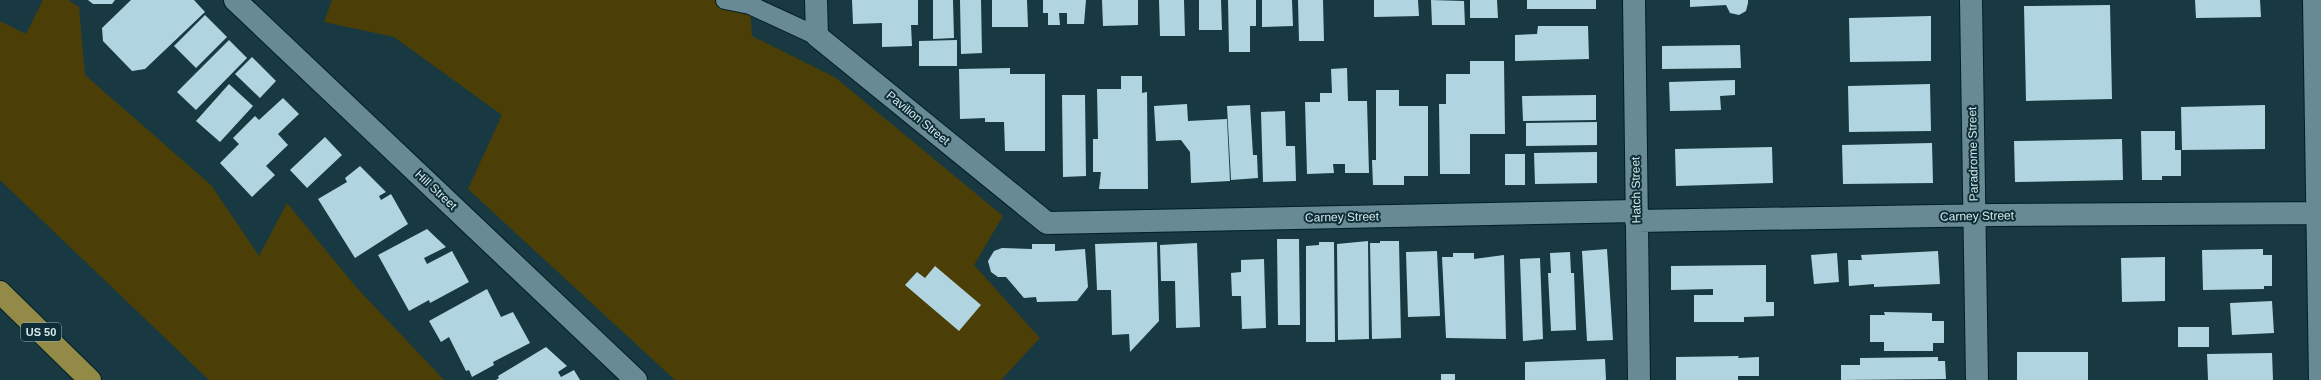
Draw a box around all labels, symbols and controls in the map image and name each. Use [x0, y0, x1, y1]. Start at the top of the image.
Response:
street label: Pavilion Street [884, 88, 953, 148]
street label: Paradrome Street [1965, 106, 1981, 201]
street label: Hatch Street [1628, 156, 1644, 223]
street label: Hill Street [412, 167, 460, 213]
street label: Carney Street [1940, 208, 2015, 224]
street label: Carney Street [1305, 209, 1380, 225]
road number: US 50 [21, 323, 61, 341]

